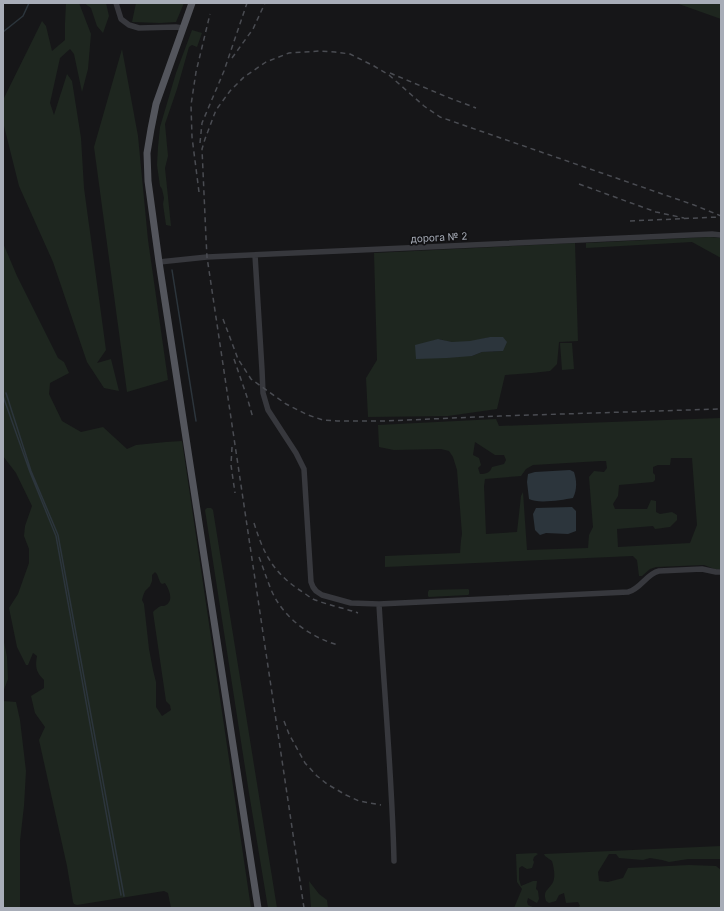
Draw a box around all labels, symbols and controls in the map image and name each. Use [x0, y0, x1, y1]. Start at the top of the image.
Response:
street label: дорога № 2 [410, 230, 468, 244]

